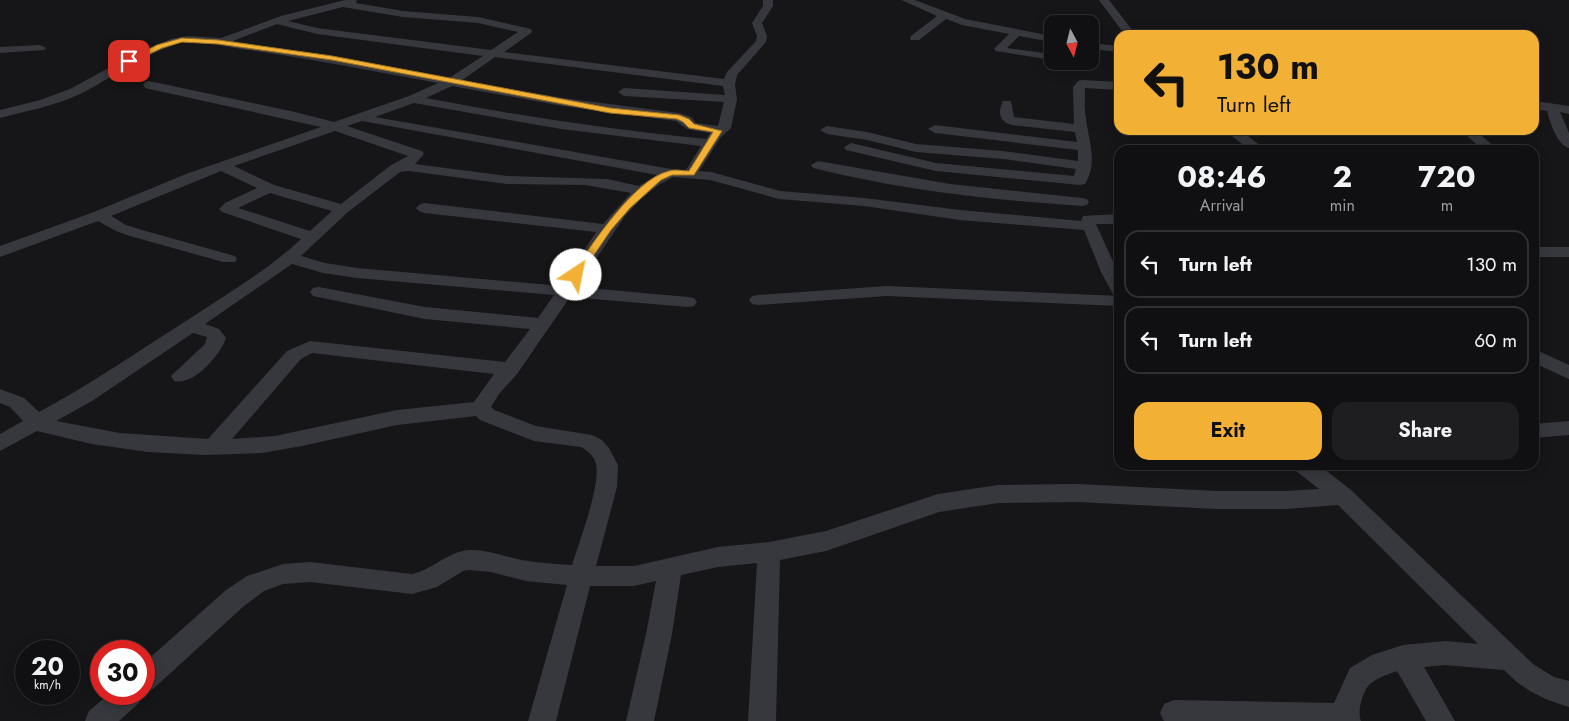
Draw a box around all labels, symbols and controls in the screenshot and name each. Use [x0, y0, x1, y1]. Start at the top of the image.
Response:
north arrow [1044, 15, 1099, 70]
map controls [1044, 15, 1099, 70]
pin [108, 40, 150, 82]
text: 130 m [1217, 42, 1319, 92]
icon: arrive [115, 47, 143, 75]
icon: left [1134, 50, 1199, 115]
text: Turn left [1217, 88, 1291, 120]
text: 08:46 [1177, 155, 1267, 198]
text: 2 [1332, 155, 1352, 198]
text: 720 [1418, 155, 1476, 198]
text: Arrival [1200, 194, 1244, 217]
text: min [1330, 194, 1355, 217]
text: m [1441, 194, 1453, 217]
position arrow [549, 248, 601, 300]
icon: left [1136, 250, 1164, 278]
text: Turn left [1179, 251, 1252, 278]
text: 130 m [1466, 251, 1517, 278]
icon: left [1136, 326, 1164, 354]
text: Turn left [1179, 327, 1252, 354]
text: 60 m [1474, 327, 1517, 354]
button: Exit [1134, 402, 1322, 460]
button: Share [1332, 402, 1519, 460]
speed limit sign: 30 [90, 640, 155, 705]
text: 20 [31, 648, 64, 684]
text: km/h [34, 676, 61, 694]

